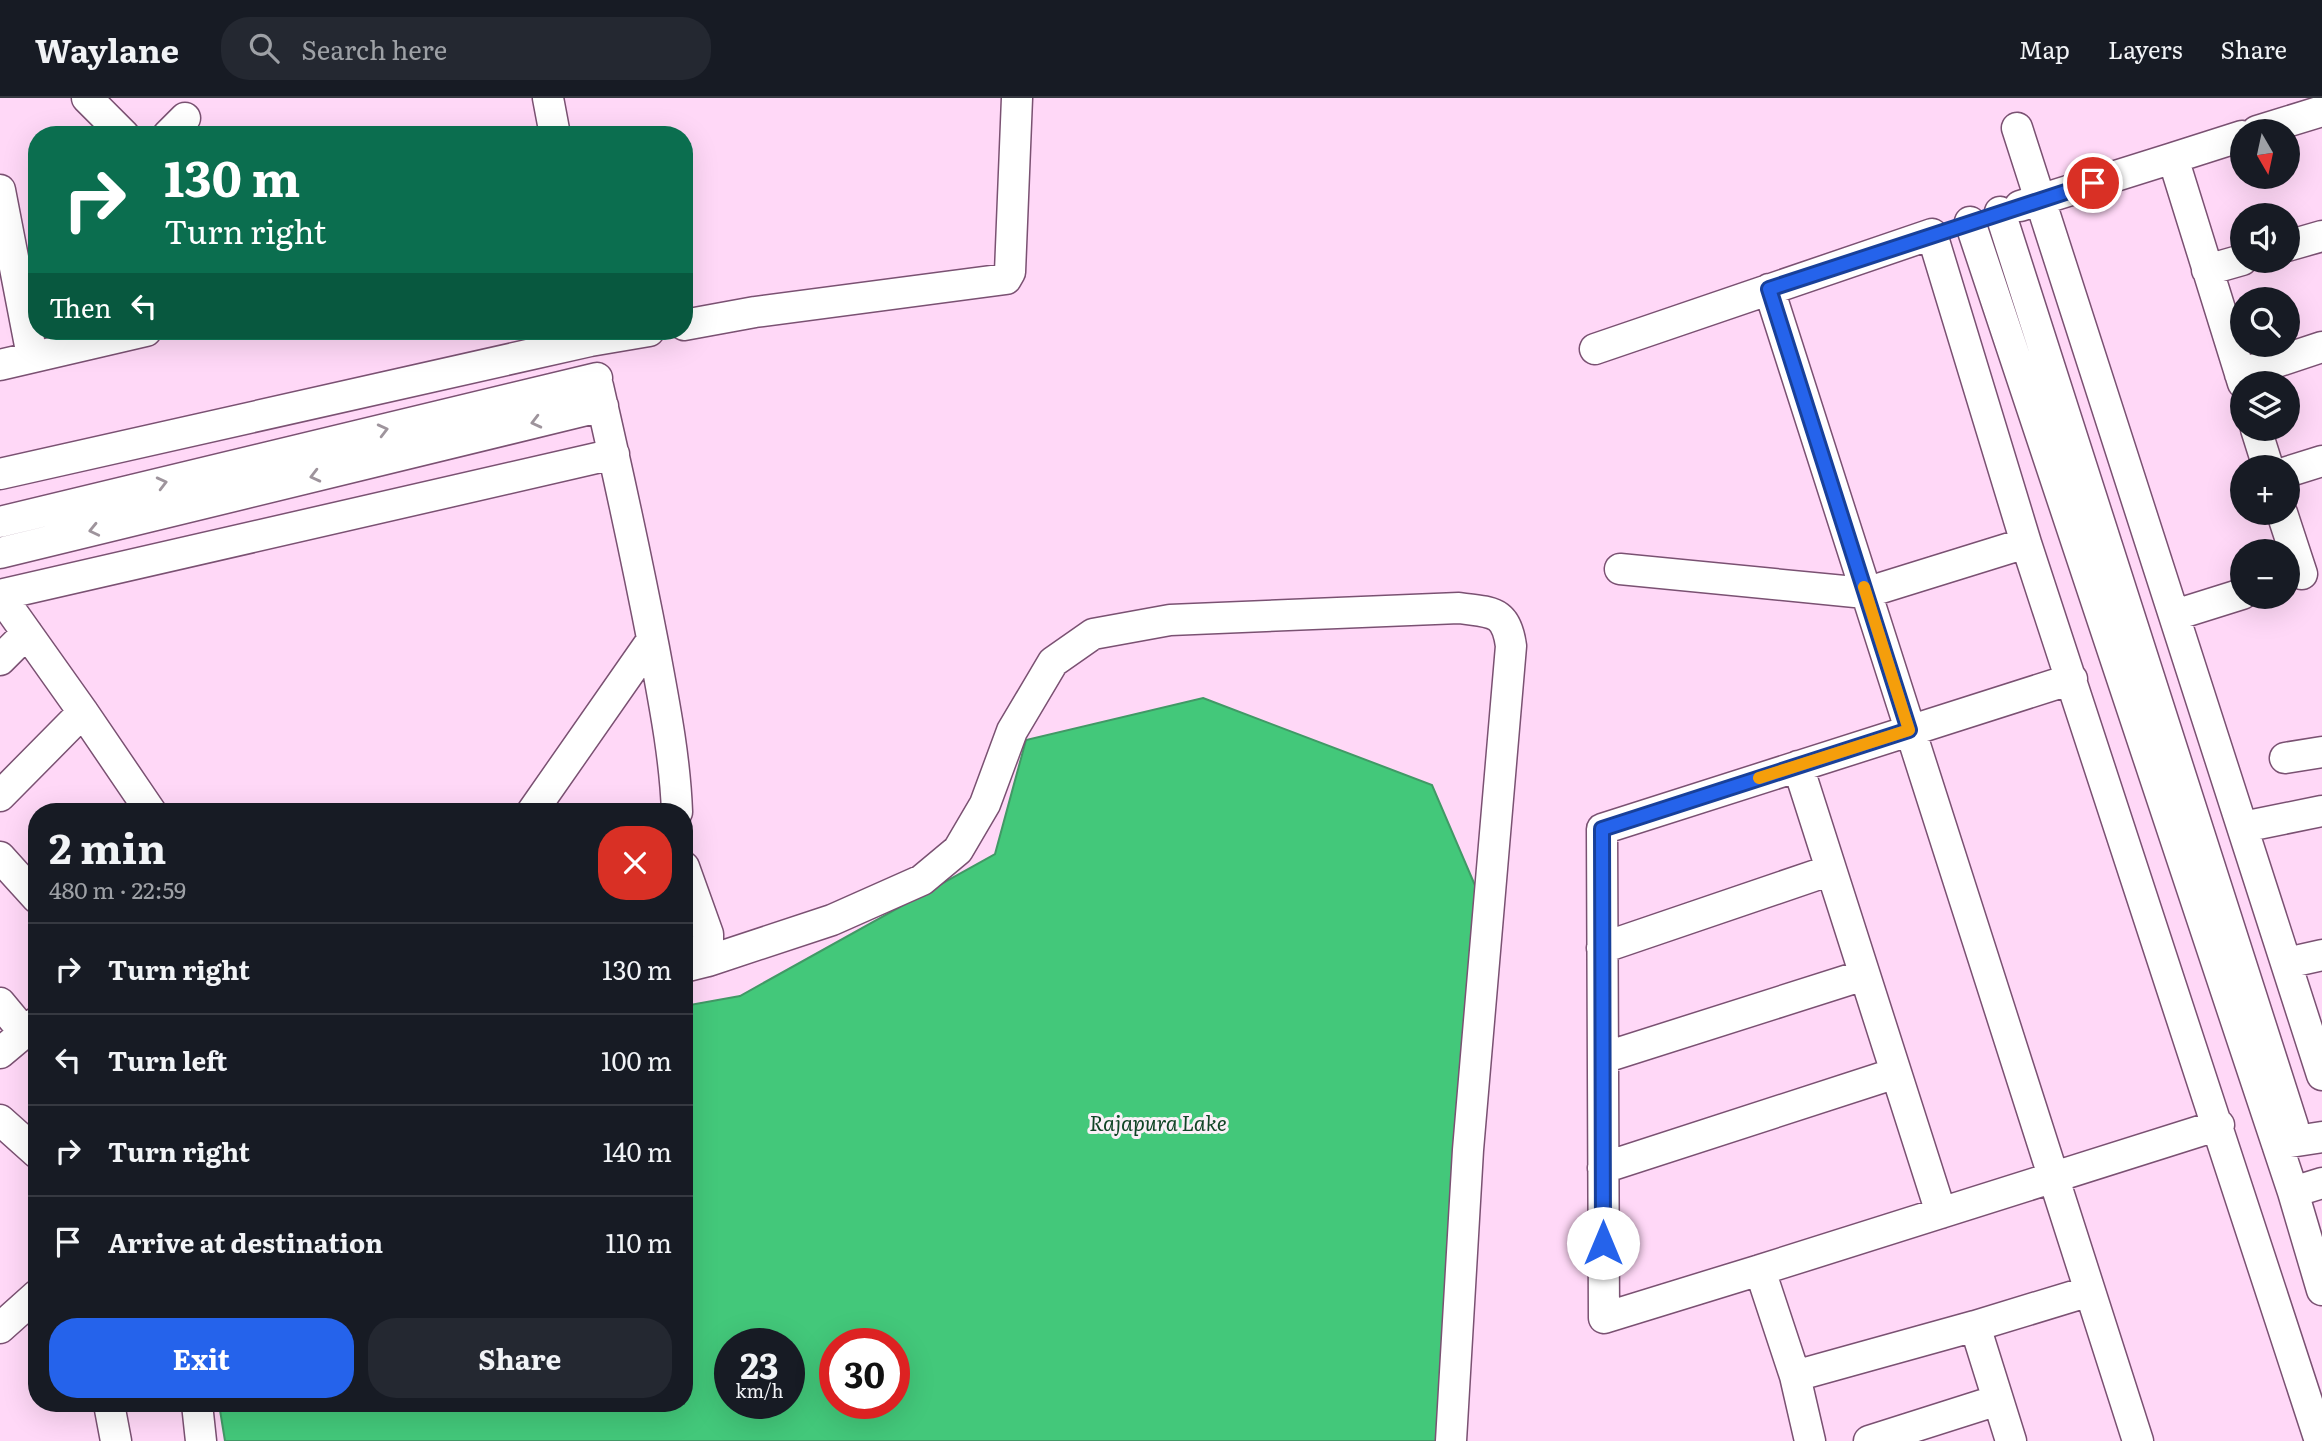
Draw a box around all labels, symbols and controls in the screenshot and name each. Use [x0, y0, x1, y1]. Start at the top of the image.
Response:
search box [221, 17, 711, 80]
text: Waylane [35, 24, 179, 73]
icon: search [245, 29, 283, 67]
text: Search here [301, 29, 447, 68]
text: Map [2019, 31, 2070, 66]
text: Layers [2108, 31, 2182, 66]
text: Share [2220, 31, 2287, 66]
north arrow [2230, 119, 2300, 189]
map controls [2230, 119, 2300, 609]
text: 130 m [164, 139, 300, 212]
pin [2063, 153, 2123, 213]
icon: right [49, 154, 140, 245]
icon: arrive [2074, 164, 2112, 202]
button: sound [2230, 203, 2300, 273]
text: Turn right [164, 206, 326, 254]
text: Then [49, 287, 111, 326]
icon: left [125, 287, 163, 325]
button: search [2230, 287, 2300, 357]
button: layers [2230, 371, 2300, 441]
one-way arrow [531, 414, 543, 428]
one-way arrow [377, 423, 389, 438]
button: + [2230, 455, 2300, 525]
one-way arrow [310, 468, 322, 482]
one-way arrow [155, 477, 167, 491]
one-way arrow [89, 522, 101, 536]
button: − [2230, 539, 2300, 609]
text: 2 min [49, 815, 166, 877]
button: close [598, 826, 672, 900]
text: 480 m · 22:59 [49, 872, 186, 906]
text: Turn right [108, 949, 250, 988]
text: 130 m [602, 949, 672, 988]
icon: right [49, 950, 87, 988]
text: Turn left [108, 1040, 227, 1079]
text: 100 m [601, 1040, 672, 1079]
icon: left [49, 1041, 87, 1079]
water label: Rajapura Lake [1089, 1106, 1227, 1137]
text: Turn right [108, 1131, 250, 1170]
text: 140 m [603, 1131, 672, 1170]
icon: right [49, 1132, 87, 1170]
position arrow [1566, 1206, 1640, 1280]
text: Arrive at destination [108, 1222, 383, 1261]
text: 110 m [605, 1222, 672, 1261]
icon: arrive [49, 1223, 87, 1261]
button: Exit [49, 1318, 354, 1398]
button: Share [368, 1318, 672, 1398]
speed limit sign: 30 [819, 1328, 910, 1419]
text: 23 [740, 1338, 779, 1390]
text: km/h [736, 1377, 783, 1404]

